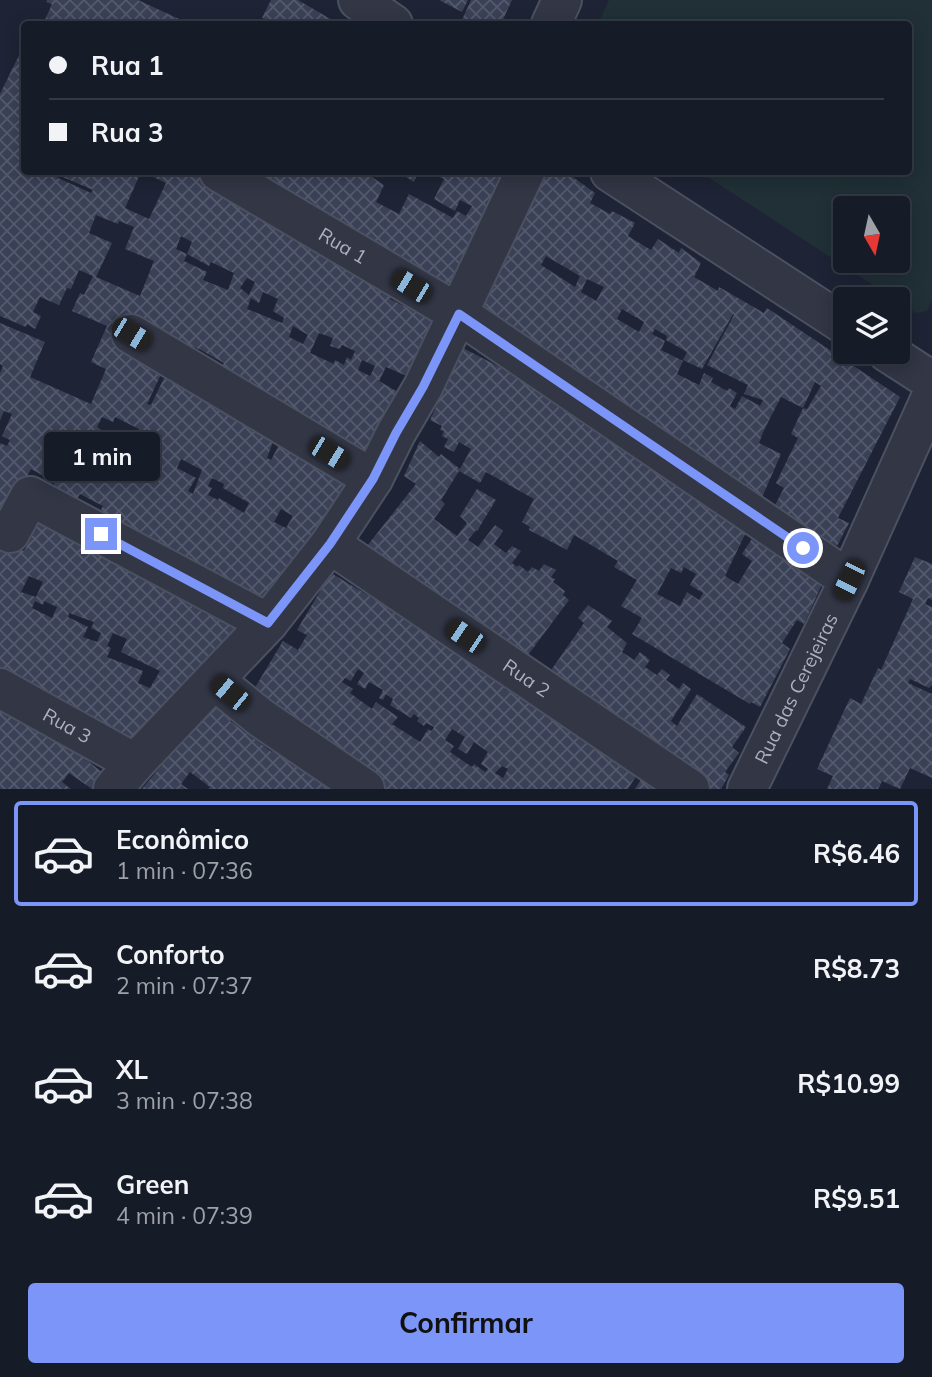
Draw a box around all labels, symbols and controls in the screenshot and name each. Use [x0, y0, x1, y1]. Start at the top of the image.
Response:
text: Rua 1 [91, 49, 164, 82]
text: Rua 3 [91, 116, 164, 149]
north arrow [833, 196, 910, 273]
map controls [833, 196, 910, 364]
street label: Rua 1 [314, 222, 371, 269]
car [388, 266, 435, 306]
button: layers [833, 287, 910, 364]
car [108, 314, 155, 354]
callout: 1 min [43, 433, 159, 482]
car [306, 433, 353, 473]
text: 1 min [72, 442, 132, 471]
route end [85, 518, 117, 550]
route start [787, 532, 819, 564]
car [831, 557, 868, 603]
street label: Rua das Cerejeiras [749, 609, 843, 768]
car [442, 616, 489, 656]
street label: Rua 2 [499, 653, 555, 702]
car [208, 672, 253, 714]
street label: Rua 3 [39, 702, 96, 748]
icon: car [32, 822, 95, 885]
text: Econômico [116, 823, 249, 856]
text: R$6.46 [813, 837, 900, 870]
text: 1 min · 07:36 [116, 856, 253, 885]
icon: car [32, 937, 95, 1000]
text: Conforto [116, 938, 225, 971]
text: R$8.73 [813, 952, 900, 985]
text: 2 min · 07:37 [116, 971, 253, 1000]
icon: car [32, 1052, 95, 1115]
text: XL [116, 1053, 148, 1086]
text: R$10.99 [797, 1067, 900, 1100]
text: 3 min · 07:38 [116, 1086, 253, 1115]
icon: car [32, 1167, 95, 1230]
text: Green [116, 1168, 189, 1201]
text: R$9.51 [813, 1182, 900, 1215]
text: 4 min · 07:39 [116, 1201, 253, 1230]
button: Confirmar [28, 1283, 904, 1363]

